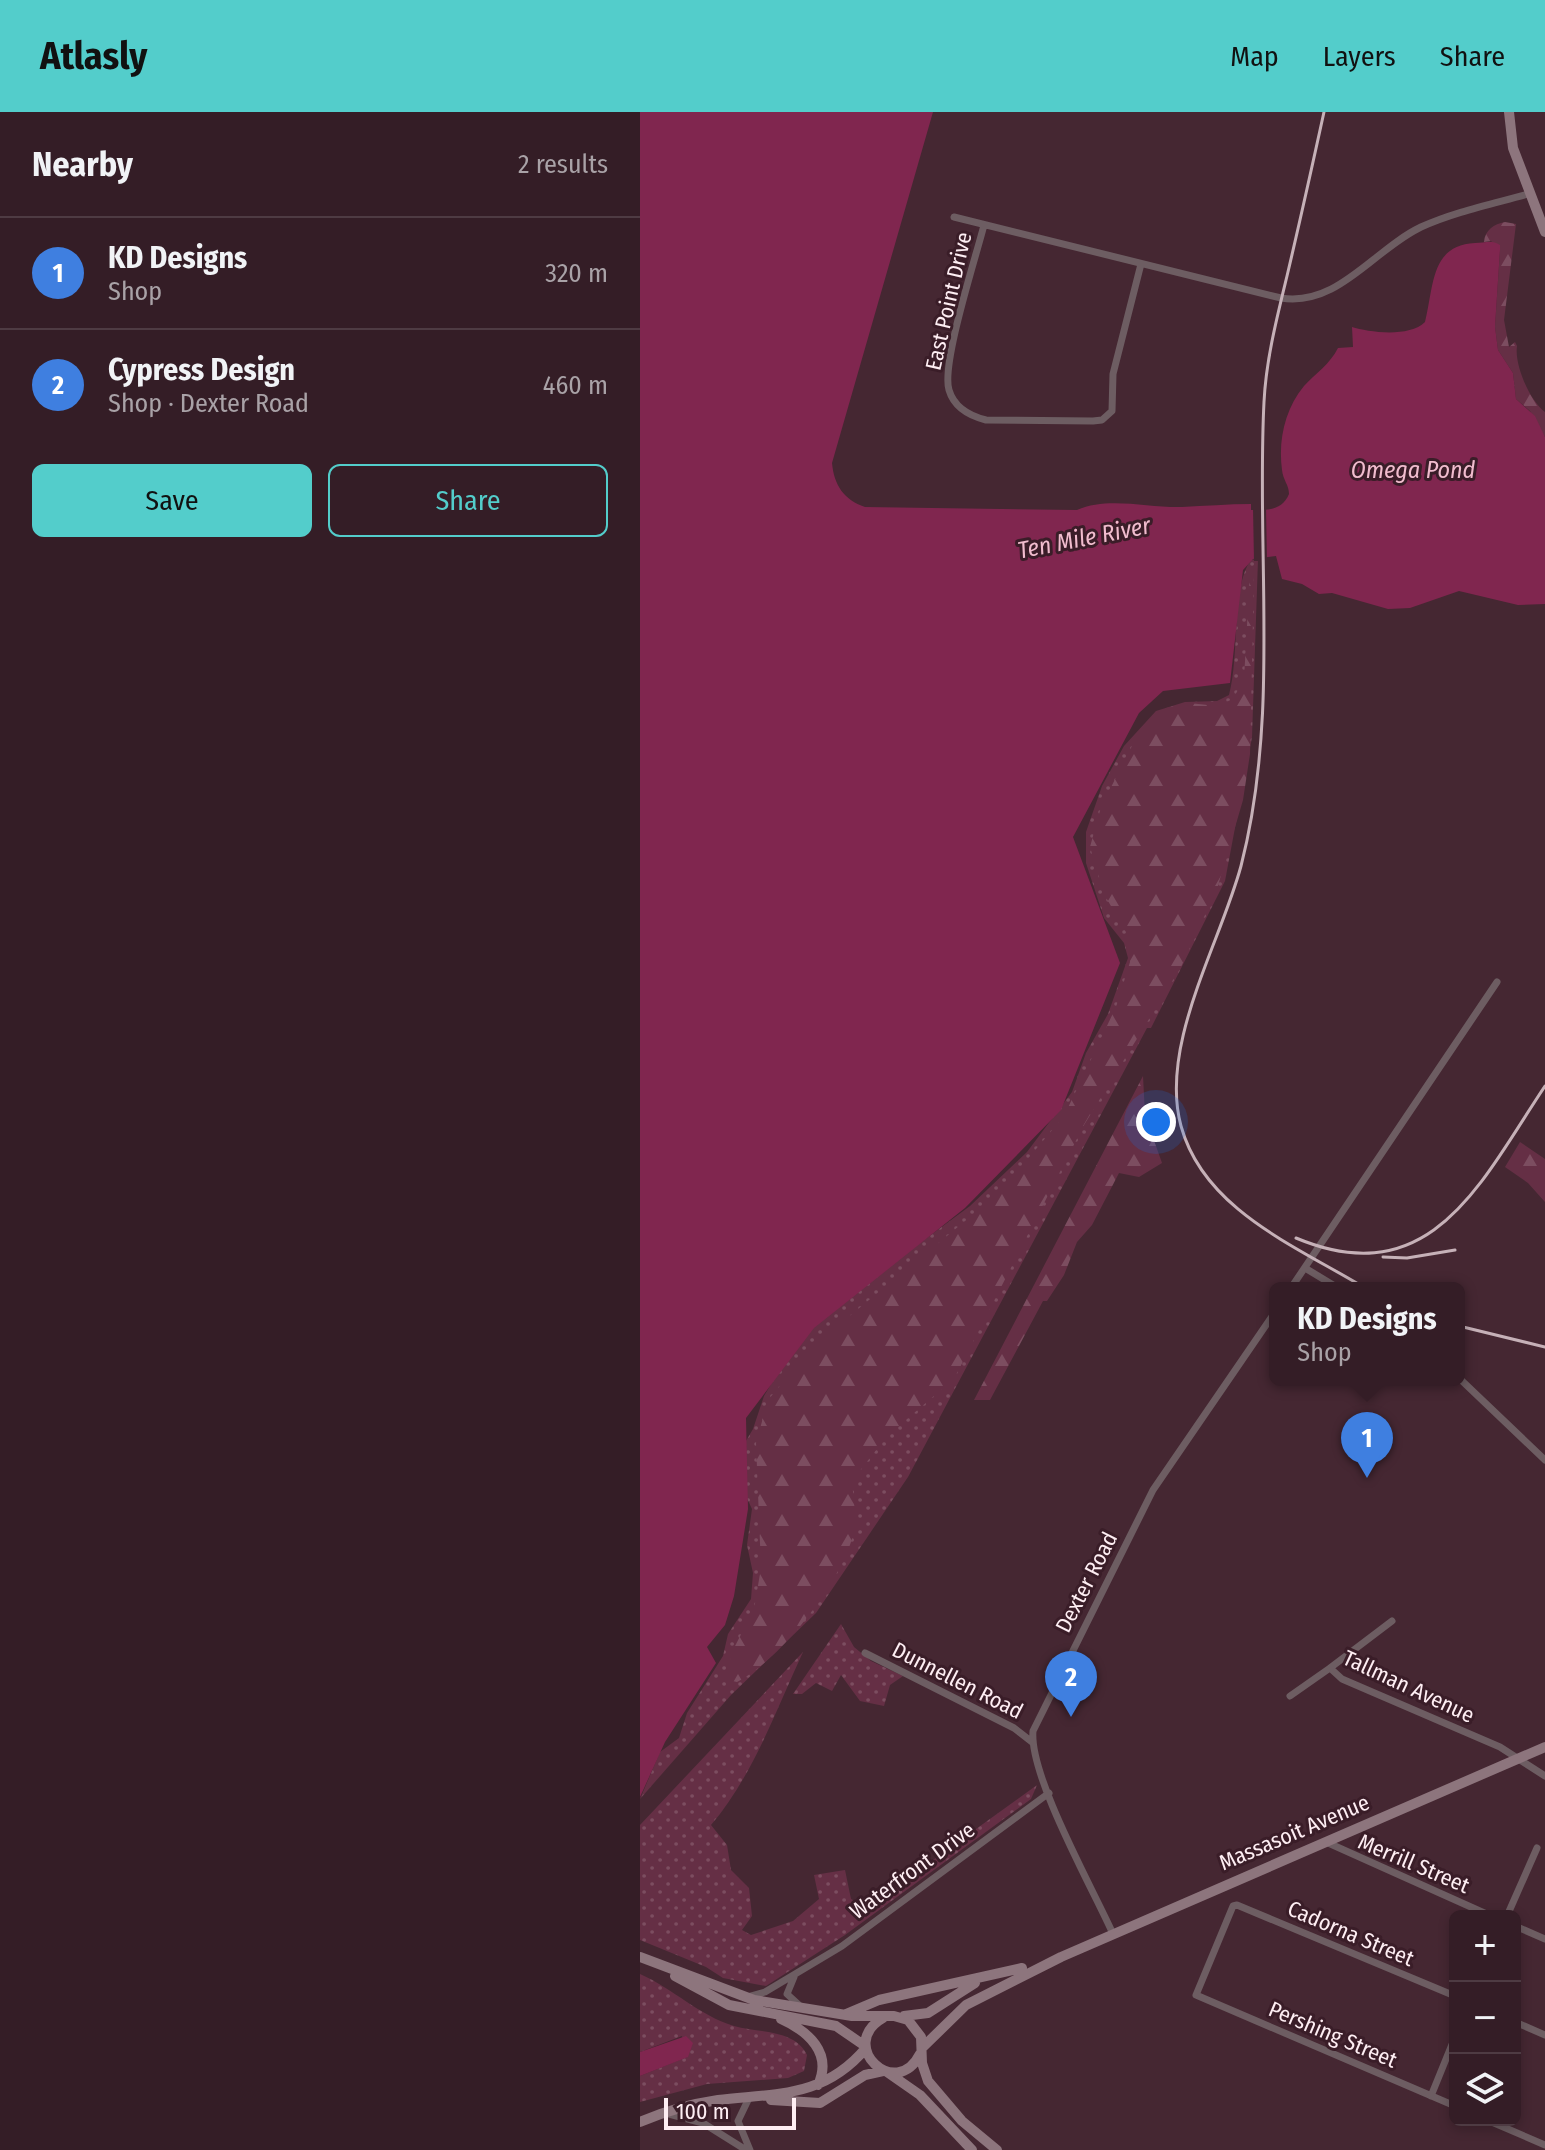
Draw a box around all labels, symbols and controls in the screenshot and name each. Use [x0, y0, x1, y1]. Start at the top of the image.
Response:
text: Atlasly [40, 33, 147, 79]
text: Map [1230, 40, 1279, 73]
text: Layers [1323, 40, 1396, 73]
text: Share [1440, 40, 1505, 73]
text: Nearby [32, 144, 133, 185]
text: 2 results [518, 149, 608, 180]
street label: East Point Drive [919, 229, 977, 373]
text: KD Designs [108, 240, 247, 276]
text: 1 [53, 258, 64, 289]
text: 320 m [545, 258, 608, 289]
text: Shop [108, 276, 162, 307]
text: Cypress Design [108, 352, 295, 388]
text: 2 [52, 370, 64, 401]
text: 460 m [543, 370, 608, 401]
text: Shop · Dexter Road [108, 388, 309, 419]
water label: Omega Pond [1351, 456, 1476, 484]
button: Save [32, 464, 312, 537]
button: Share [328, 464, 608, 537]
water label: Ten Mile River [1015, 511, 1153, 565]
your location [1136, 1102, 1176, 1142]
popup [1269, 1282, 1465, 1386]
text: KD Designs [1297, 1301, 1437, 1337]
text: Shop [1297, 1337, 1351, 1368]
pin: 1 [1341, 1412, 1393, 1478]
street label: Dexter Road [1050, 1527, 1123, 1637]
street label: Dunnellen Road [888, 1636, 1028, 1725]
street label: Tallman Avenue [1339, 1644, 1479, 1729]
pin: 2 [1045, 1651, 1097, 1717]
street label: Massasoit Avenue [1215, 1789, 1373, 1876]
street label: Waterfront Drive [845, 1816, 980, 1925]
street label: Merrill Street [1354, 1828, 1474, 1899]
street label: Cadorna Street [1284, 1895, 1419, 1972]
map controls [1449, 1910, 1521, 2126]
button: + [1449, 1910, 1521, 1982]
button: − [1449, 1982, 1521, 2054]
street label: Pershing Street [1265, 1995, 1402, 2074]
button: layers [1449, 2054, 1521, 2126]
scale bar [664, 2094, 796, 2130]
text: 100 m [676, 2098, 730, 2125]

